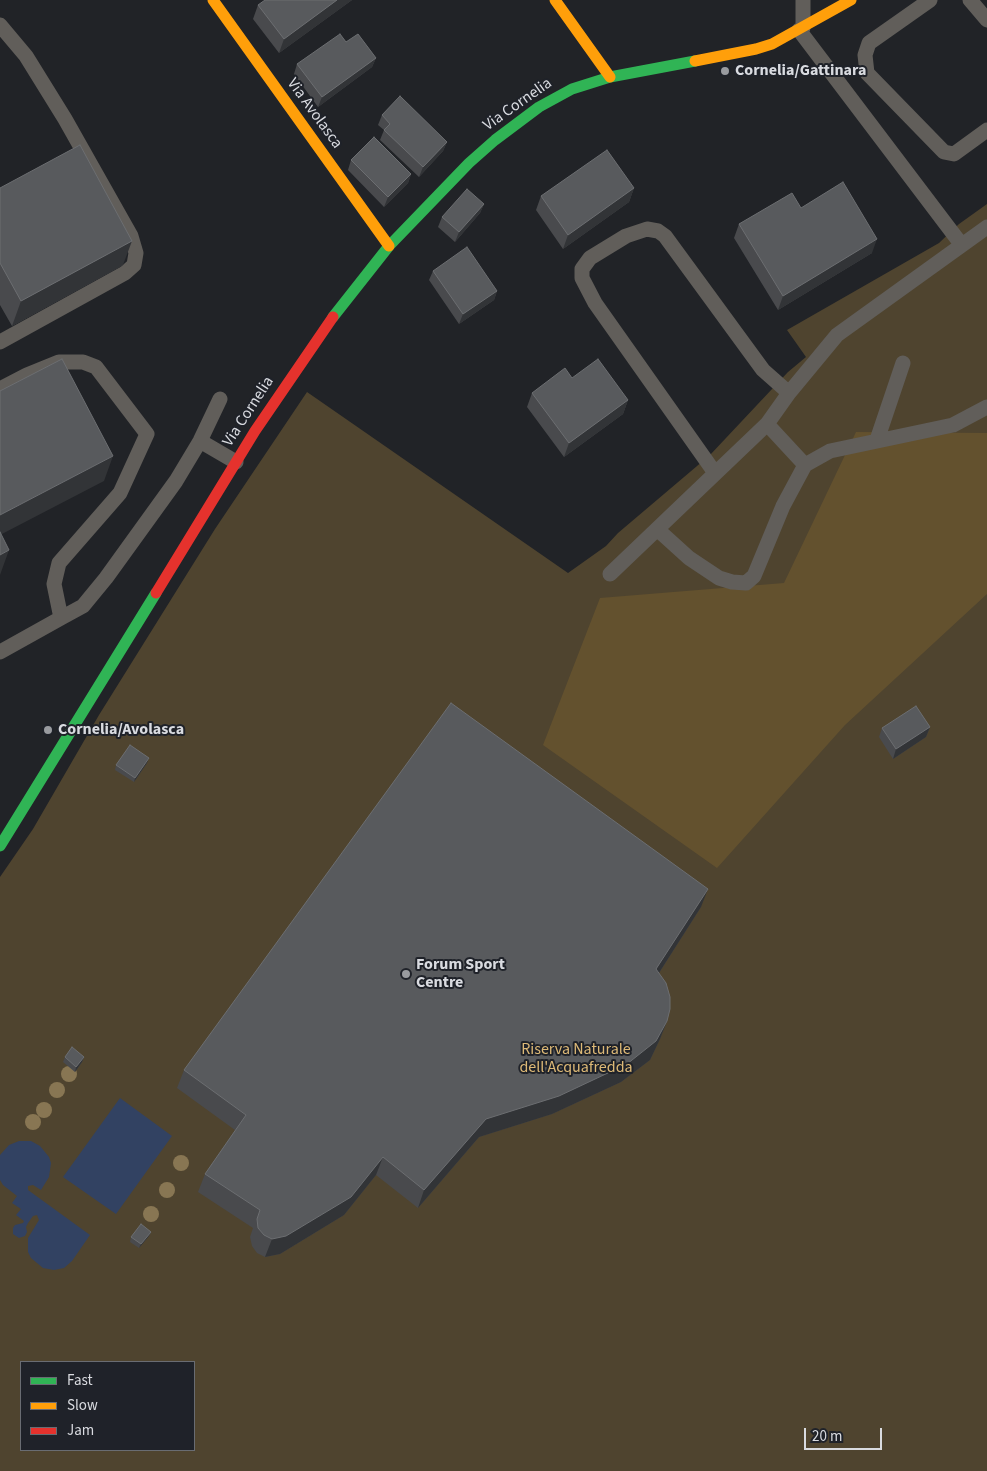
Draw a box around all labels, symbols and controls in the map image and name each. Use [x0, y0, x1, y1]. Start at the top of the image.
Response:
place label: Cornelia/Gattinara [735, 61, 866, 81]
marker: Cornelia/Gattinara [719, 65, 731, 77]
street label: Via Cornelia [480, 74, 556, 136]
street label: Via Avolasca [282, 75, 346, 153]
street label: Via Cornelia [219, 373, 279, 451]
place label: Cornelia/Avolasca [58, 720, 184, 740]
marker: Cornelia/Avolasca [42, 724, 54, 736]
place label: Forum Sport Centre [416, 955, 505, 993]
marker: Forum Sport Centre [400, 968, 412, 980]
park label: Riserva Naturale dell'Acquafredda [519, 1040, 633, 1078]
legend [20, 1361, 195, 1451]
text: Fast [67, 1370, 93, 1391]
text: Slow [67, 1395, 98, 1416]
scale bar [807, 1418, 884, 1450]
text: Jam [67, 1420, 94, 1441]
text: 20 m [812, 1426, 842, 1447]

